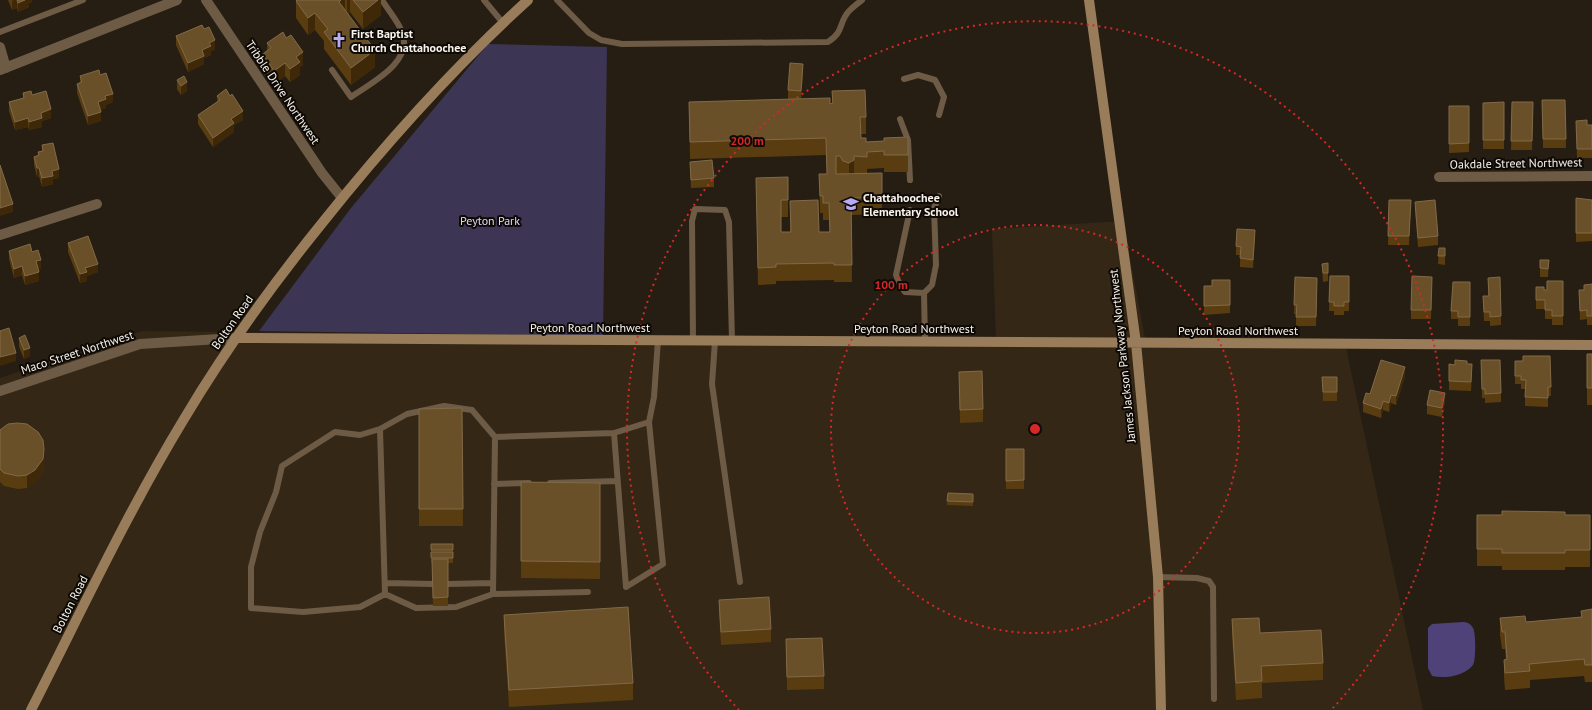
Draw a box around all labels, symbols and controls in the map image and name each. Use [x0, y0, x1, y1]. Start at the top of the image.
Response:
place label: First Baptist Church Chattahoochee [351, 26, 466, 55]
church icon: First Baptist Church Chattahoochee [330, 31, 348, 49]
street label: Tribble Drive Northwest [243, 37, 323, 147]
text: 200 m [730, 133, 764, 148]
street label: Oakdale Street Northwest [1450, 154, 1582, 172]
place label: Chattahoochee Elementary School [863, 190, 959, 219]
school or university icon: Chattahoochee Elementary School [842, 195, 860, 213]
park label: Peyton Park [460, 213, 520, 228]
street label: James Jackson Parkway Northwest [1105, 269, 1139, 444]
text: 100 m [874, 277, 908, 292]
street label: Bolton Road [208, 292, 256, 352]
street label: Peyton Road Northwest [530, 320, 650, 335]
street label: Peyton Road Northwest [854, 321, 974, 336]
street label: Peyton Road Northwest [1178, 323, 1298, 338]
street label: Maco Street Northwest [19, 327, 135, 377]
centre of rings [1028, 422, 1042, 436]
street label: Bolton Road [49, 573, 91, 635]

